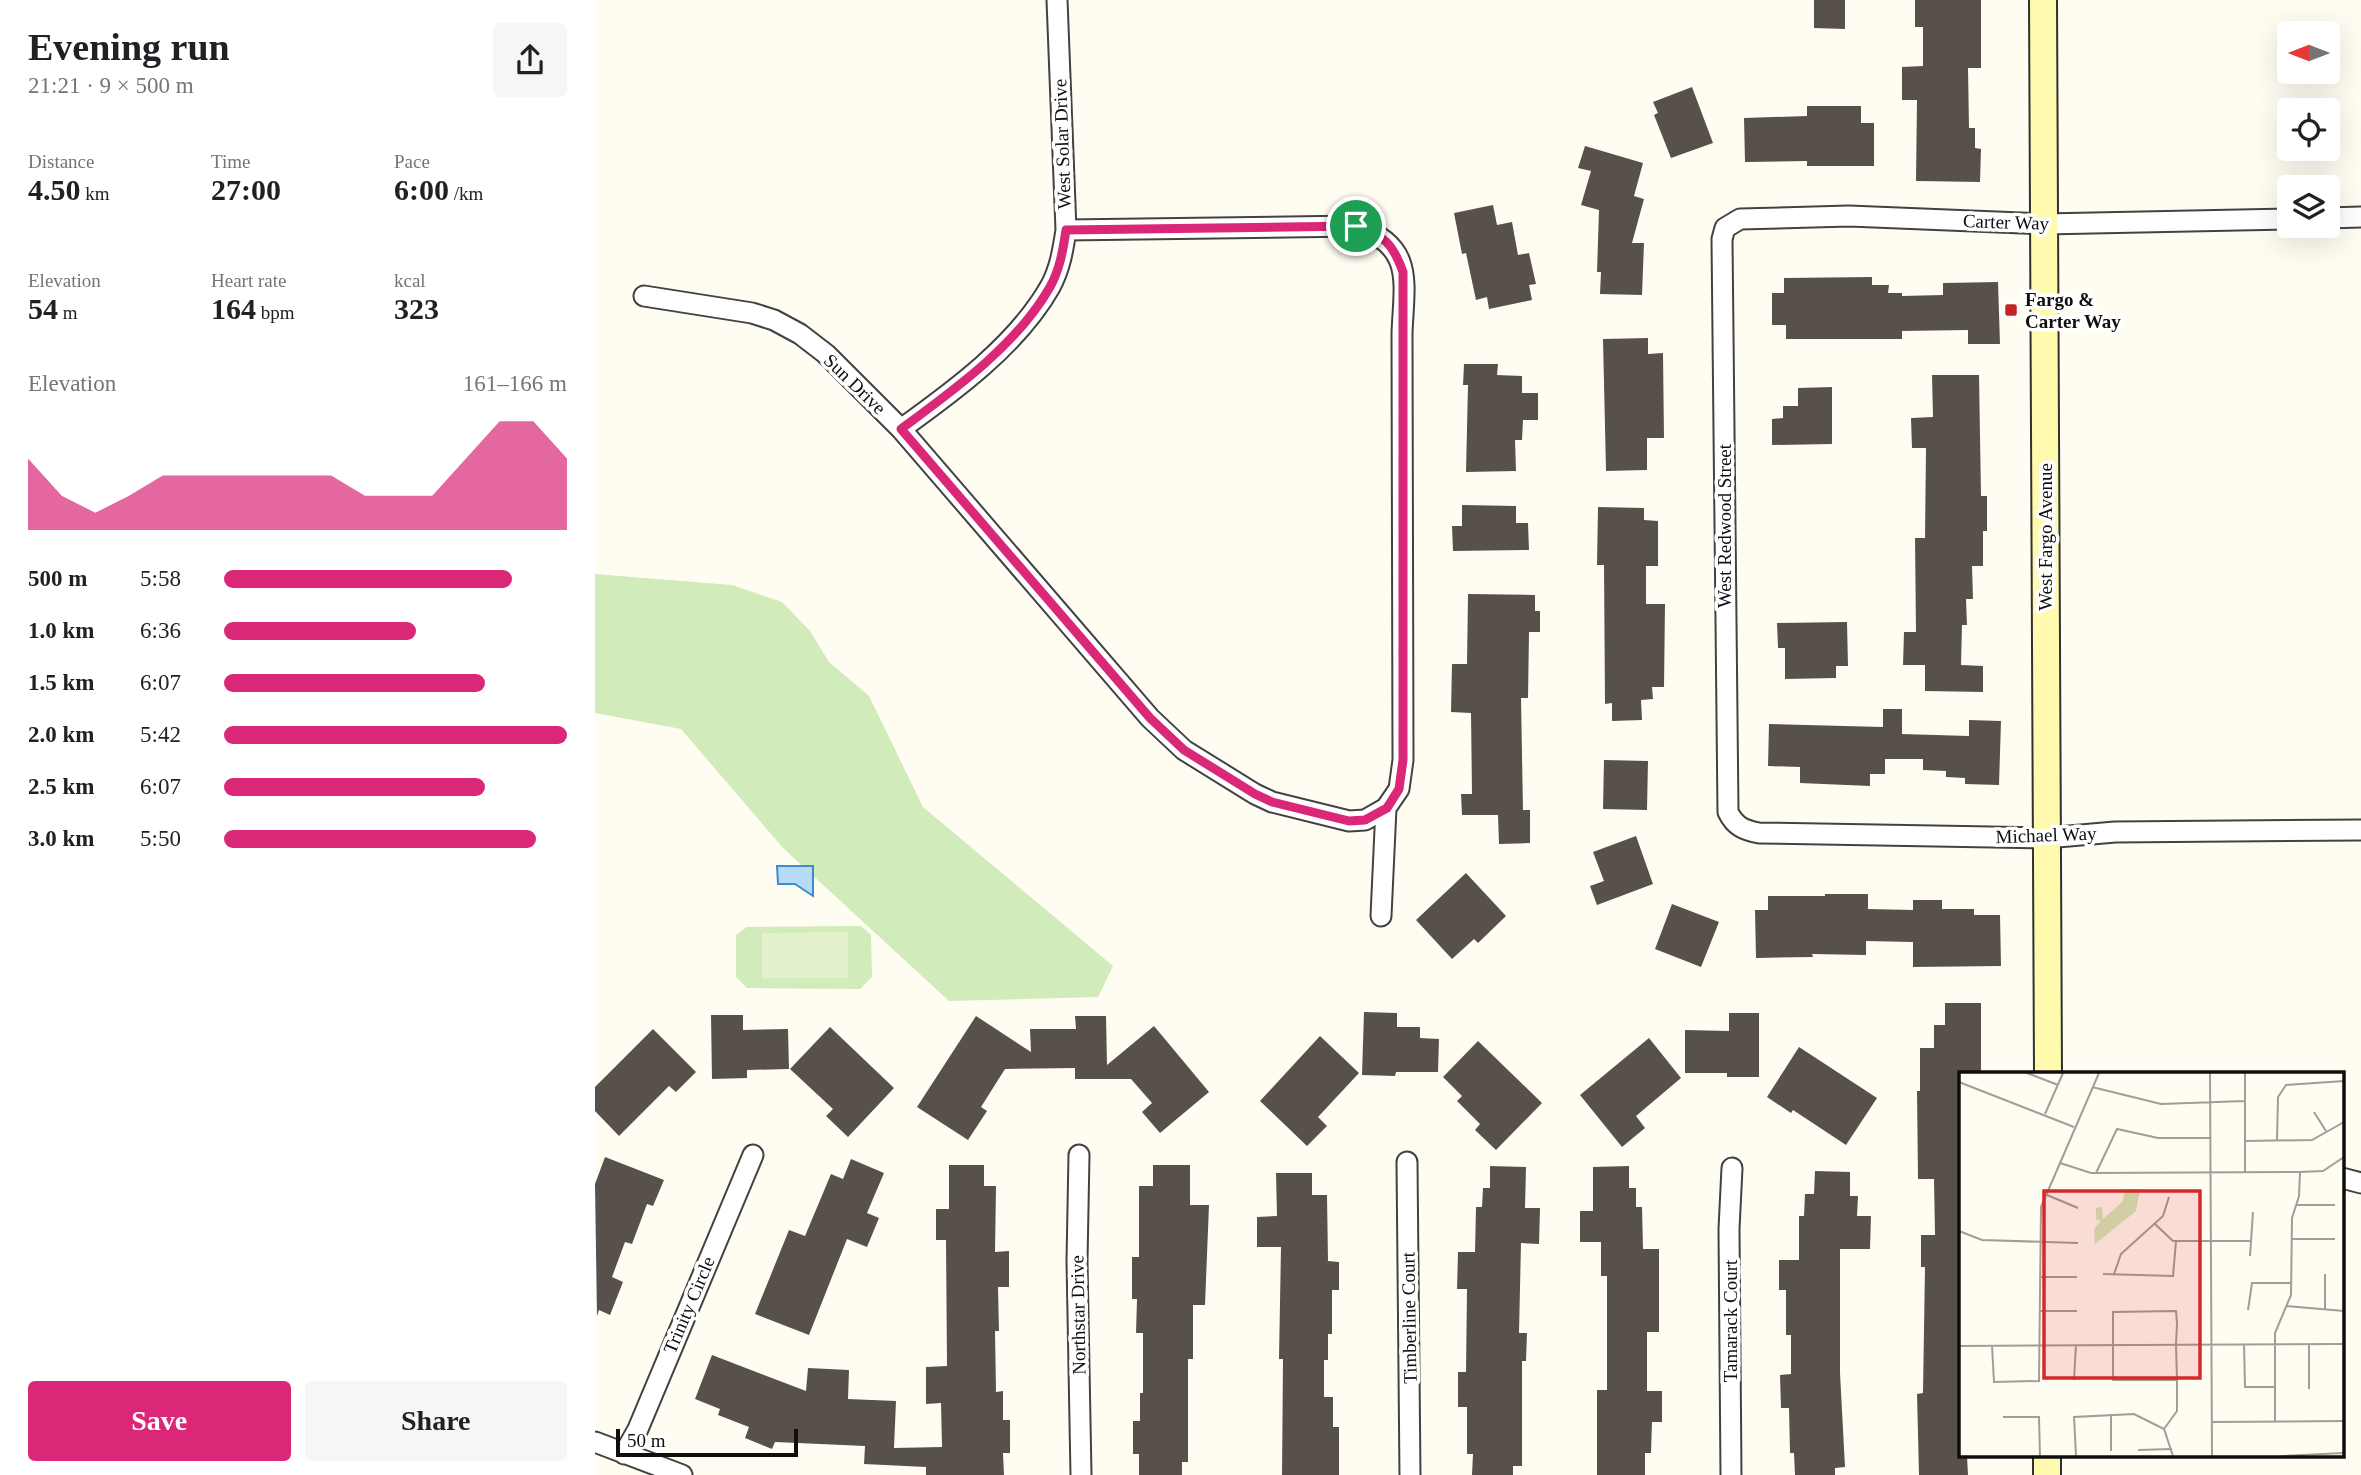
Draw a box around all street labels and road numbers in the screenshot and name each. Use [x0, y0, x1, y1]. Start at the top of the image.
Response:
street label: West Solar Drive [1049, 78, 1075, 210]
street label: Carter Way [1963, 210, 2050, 234]
street label: Sun Drive [820, 350, 890, 418]
street label: West Redwood Street [1714, 443, 1735, 608]
street label: West Fargo Avenue [2035, 463, 2056, 611]
street label: Michael Way [1995, 823, 2097, 847]
street label: Timberline Court [1397, 1251, 1421, 1384]
street label: Trinity Circle [659, 1253, 719, 1357]
street label: Northstar Drive [1066, 1255, 1090, 1375]
street label: Tamarack Court [1720, 1259, 1741, 1382]

